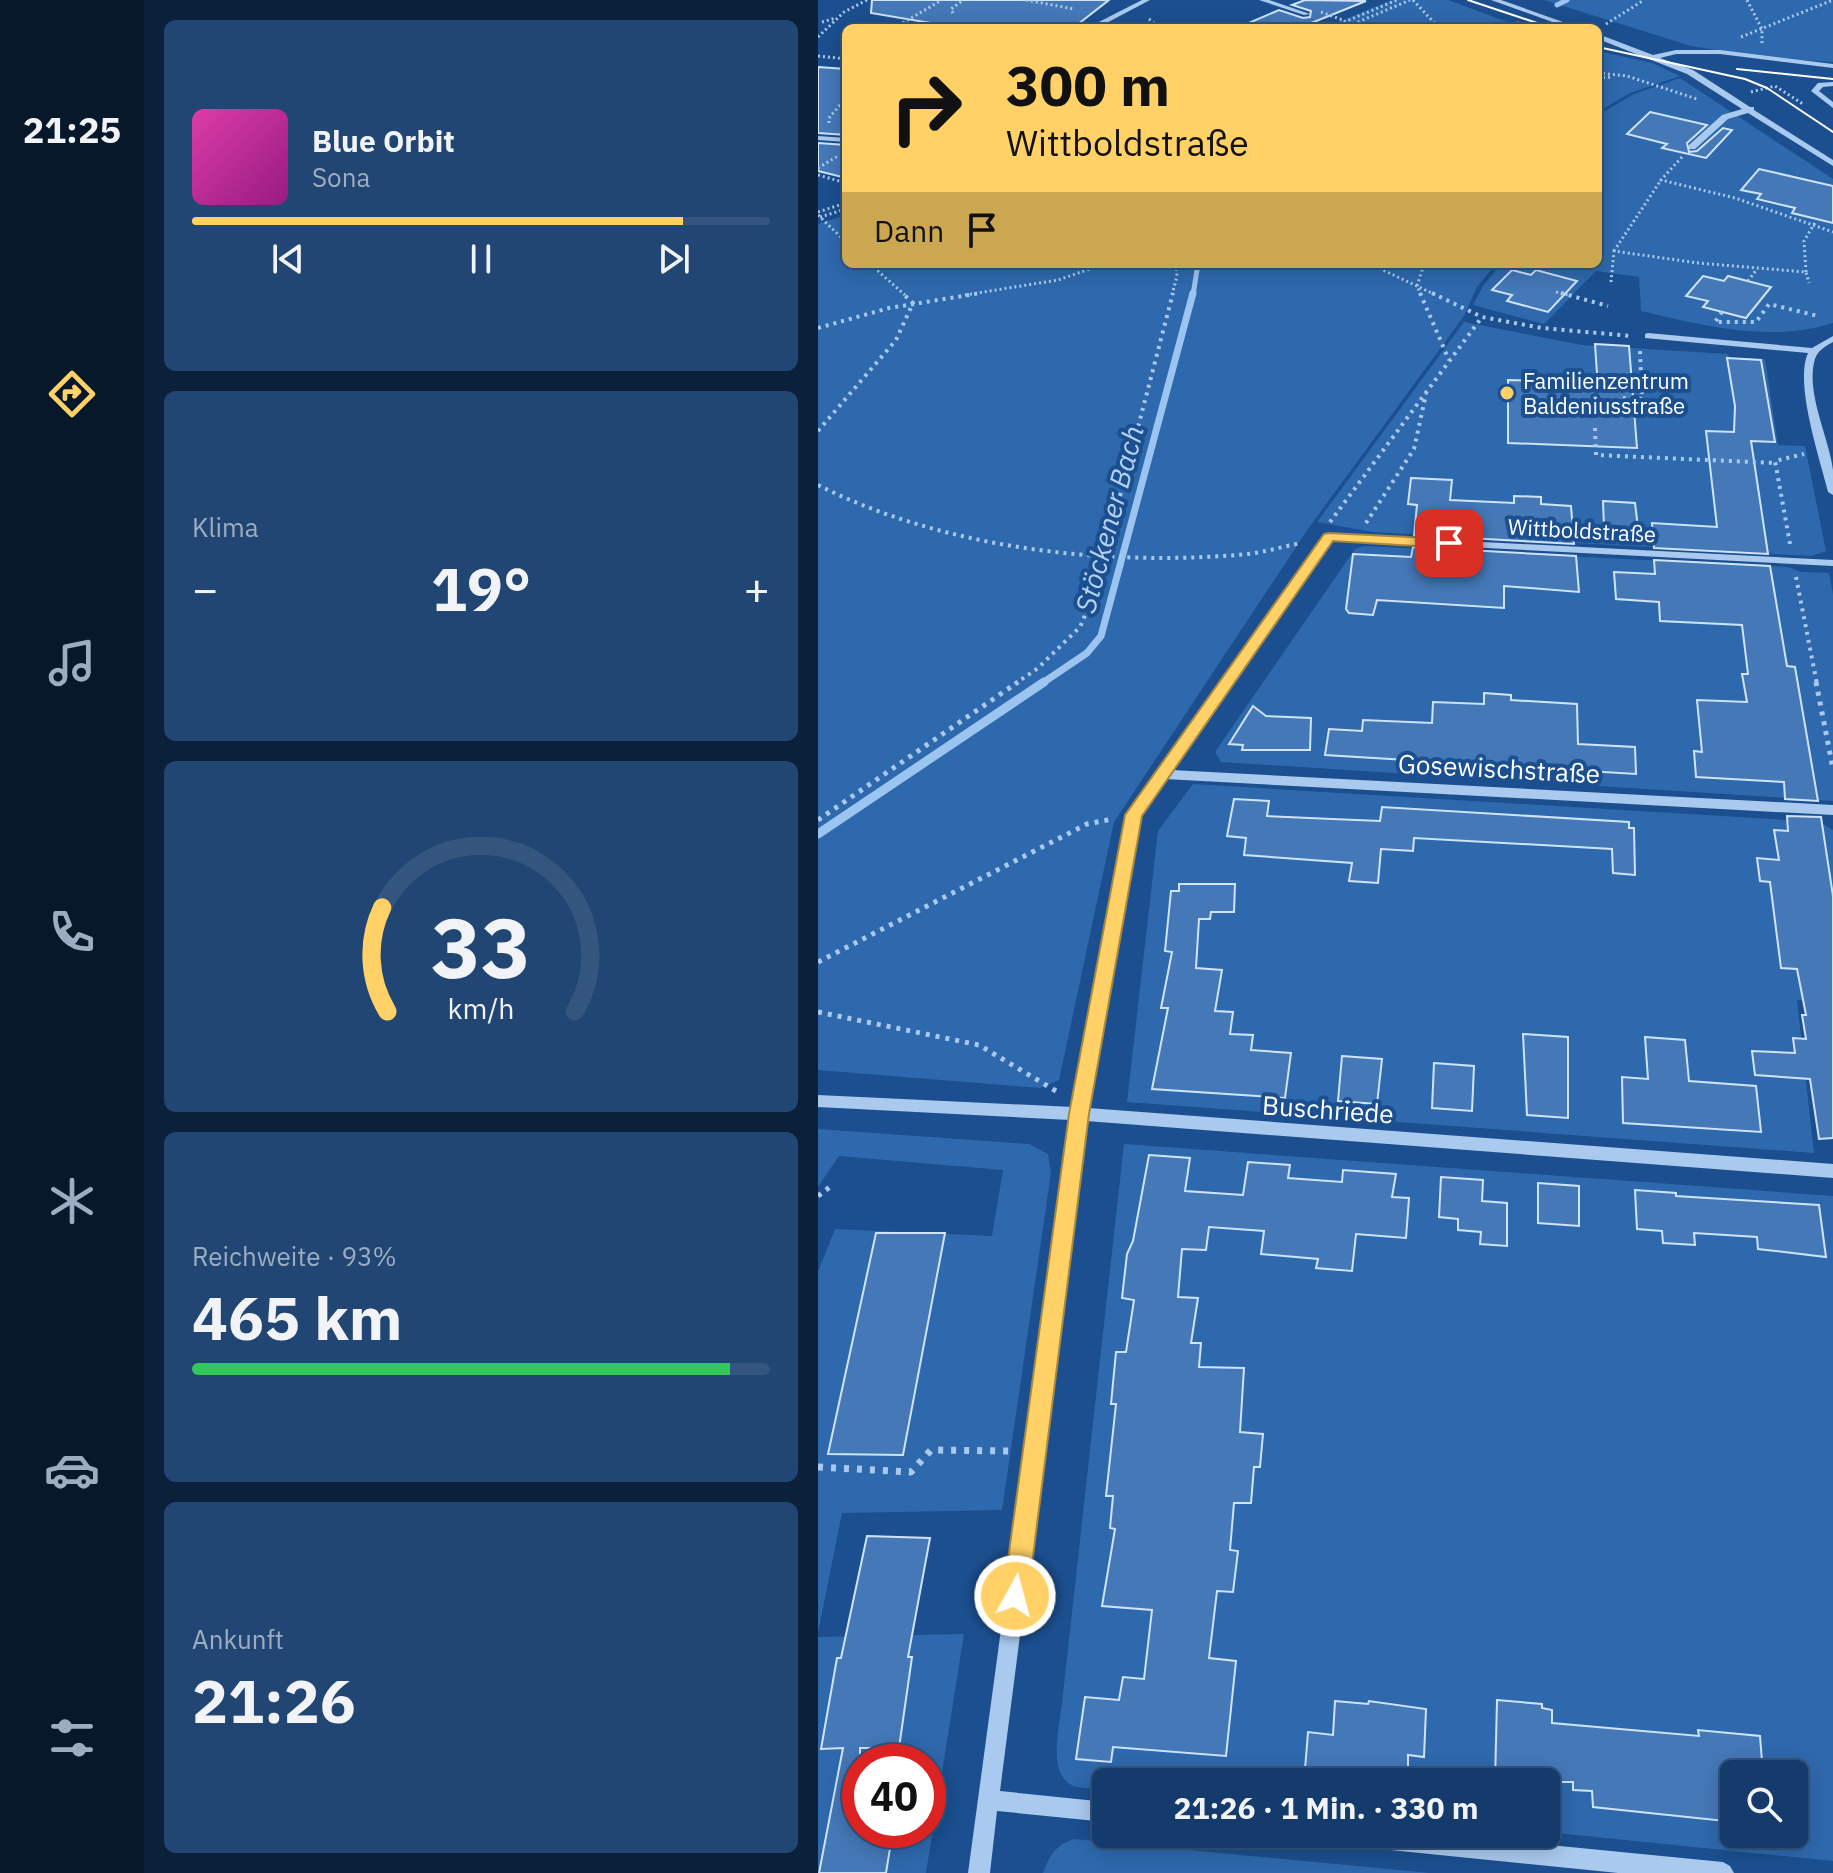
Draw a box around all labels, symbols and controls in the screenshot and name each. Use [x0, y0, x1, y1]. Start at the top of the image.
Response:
text: 300 m [1006, 49, 1170, 121]
icon: right [874, 56, 978, 160]
text: 21:25 [23, 106, 121, 153]
text: Wittboldstraße [1006, 119, 1249, 166]
text: Blue Orbit [312, 121, 455, 160]
text: Sona [312, 160, 370, 194]
icon: arrive [960, 208, 1004, 252]
text: Dann [874, 211, 944, 250]
icon: previous [266, 237, 310, 281]
icon: pause [459, 237, 503, 281]
icon: next [652, 237, 696, 281]
icon: directions [44, 366, 100, 422]
place label: Familienzentrum Baldeniusstraße [1523, 366, 1689, 420]
marker: Familienzentrum Baldeniusstraße [1498, 384, 1516, 402]
water label: Stöckener Bach [1066, 421, 1152, 617]
pin [1415, 509, 1483, 577]
text: Klima [192, 510, 259, 544]
street label: Wittboldstraße [1507, 512, 1657, 548]
icon: arrive [1427, 521, 1471, 565]
text: 19° [431, 549, 531, 628]
text: − [192, 560, 218, 617]
text: + [744, 560, 770, 617]
icon: music [44, 635, 100, 691]
street label: Gosewischstraße [1397, 746, 1601, 790]
text: 33 [431, 893, 531, 1001]
icon: phone [44, 904, 100, 960]
text: km/h [447, 991, 515, 1028]
street label: Buschriede [1261, 1087, 1395, 1131]
icon: climate [44, 1173, 100, 1229]
text: Reichweite · 93% [192, 1239, 397, 1273]
text: 465 km [192, 1278, 402, 1357]
icon: car [44, 1442, 100, 1498]
position arrow [973, 1554, 1057, 1638]
text: Ankunft [192, 1622, 284, 1656]
text: 21:26 [192, 1661, 356, 1740]
icon: filters [44, 1710, 100, 1766]
speed limit sign: 40 [842, 1744, 946, 1848]
map controls [1720, 1760, 1808, 1848]
button: search [1720, 1760, 1808, 1848]
text: 21:26 · 1 Min. · 330 m [1173, 1788, 1479, 1827]

